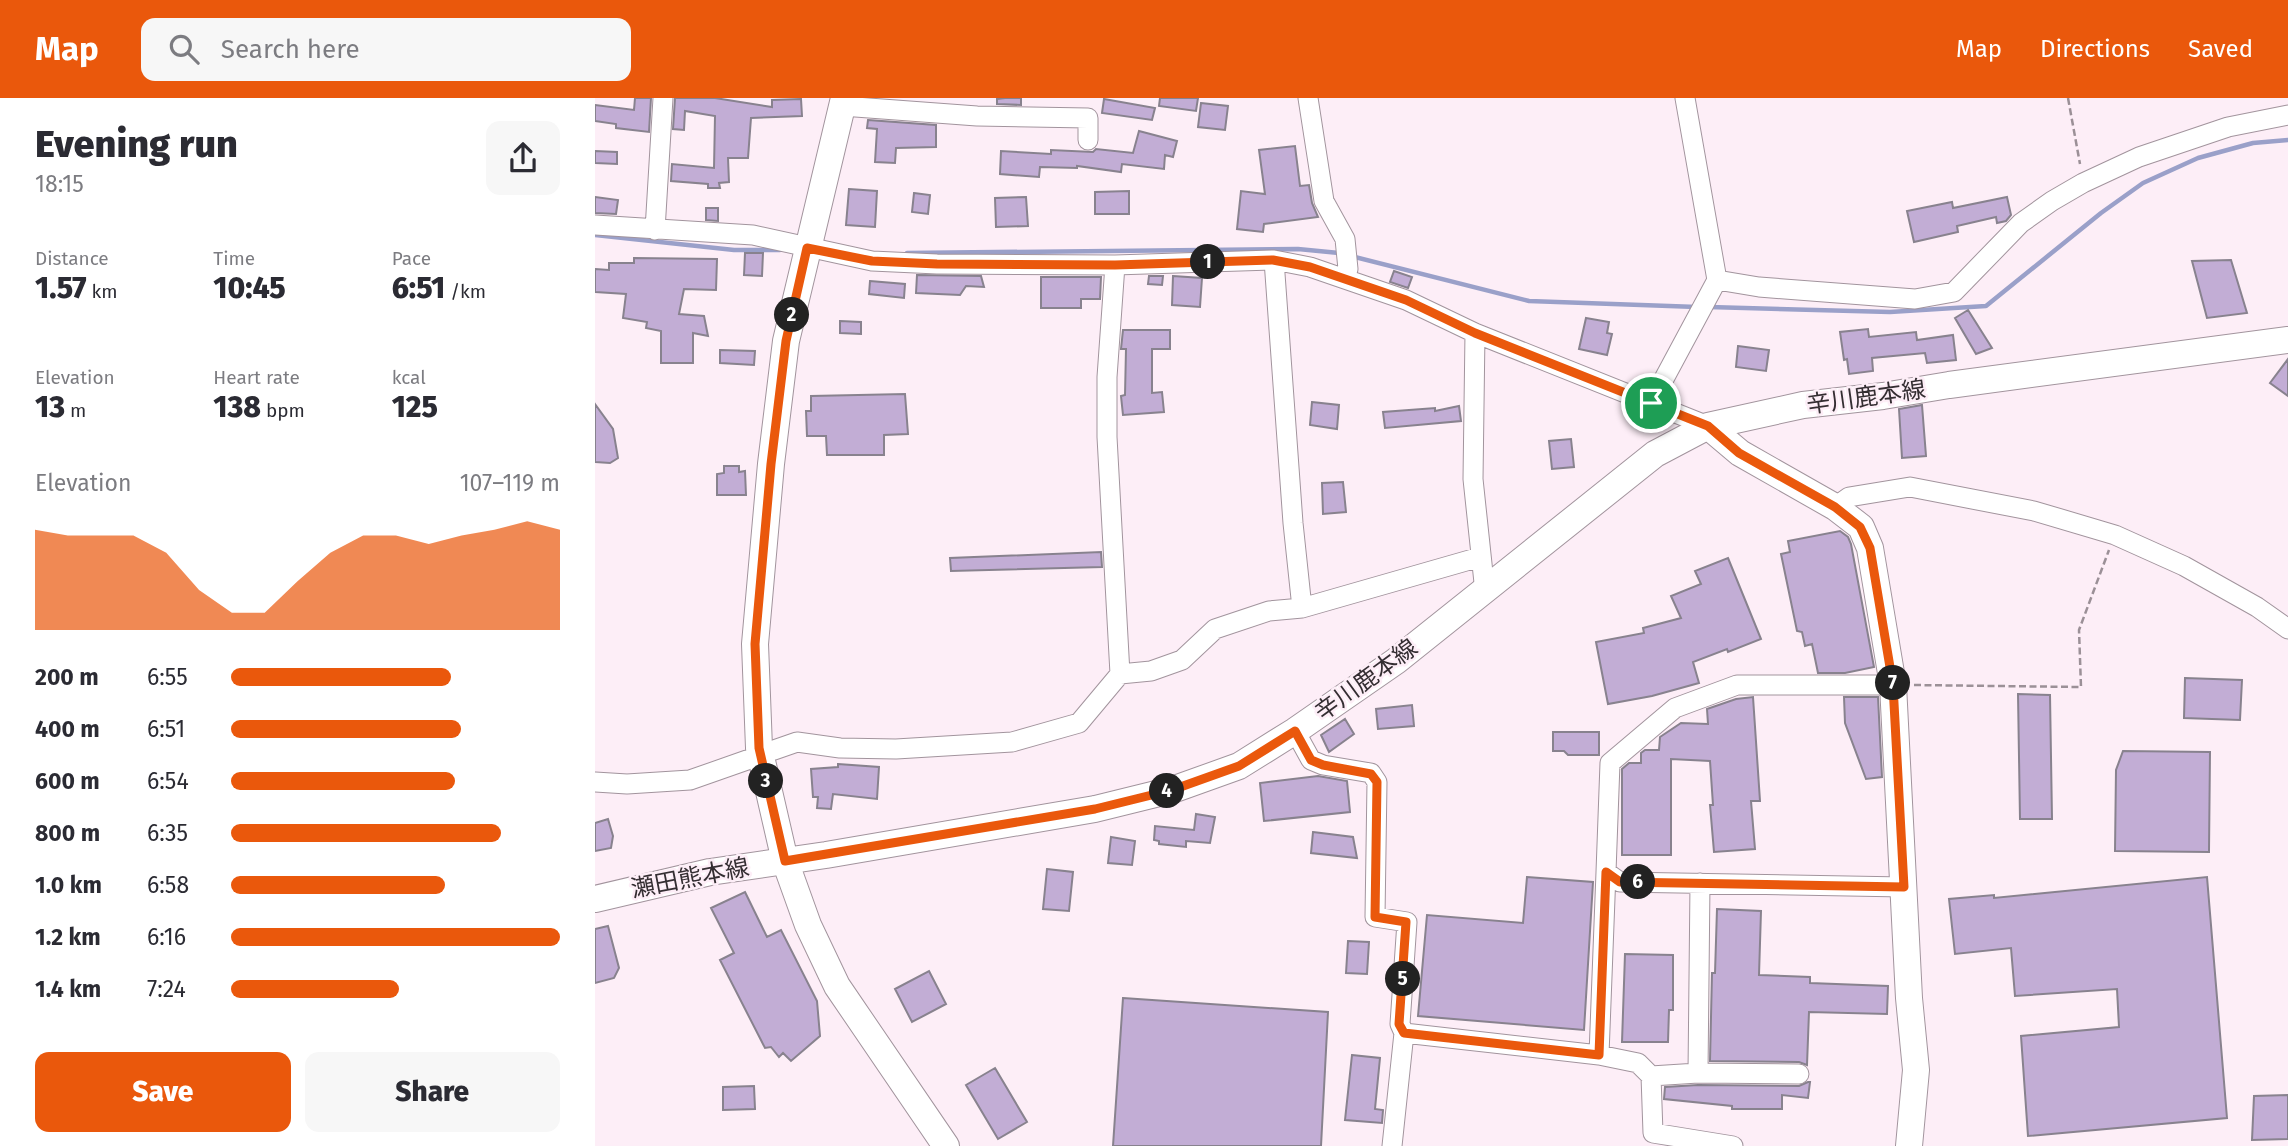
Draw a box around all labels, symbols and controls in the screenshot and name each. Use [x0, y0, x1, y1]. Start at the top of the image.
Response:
search box [141, 18, 631, 81]
text: Map [35, 29, 99, 69]
icon: search [165, 30, 203, 68]
text: Search here [221, 34, 360, 65]
text: Map [1956, 35, 2002, 63]
text: Directions [2040, 35, 2150, 63]
text: Saved [2188, 35, 2253, 63]
text: Evening run [35, 121, 238, 167]
button: share [486, 121, 560, 195]
text: 18:15 [35, 170, 84, 198]
pin: 1 [1191, 244, 1225, 280]
text: Distance [35, 247, 109, 270]
text: Time [213, 247, 255, 270]
text: Pace [392, 247, 431, 270]
text: 1 [1203, 250, 1212, 273]
text: 1.57 [35, 270, 86, 306]
text: 10:45 [213, 270, 286, 306]
text: 6:51 [392, 270, 445, 306]
text: km [86, 280, 118, 303]
text: /km [445, 280, 486, 303]
pin: 2 [775, 298, 809, 332]
text: 2 [787, 303, 796, 326]
text: Elevation [35, 366, 115, 389]
text: Heart rate [213, 366, 300, 389]
text: kcal [392, 366, 426, 389]
pin [1621, 373, 1681, 433]
street label: 辛川鹿本線 [1805, 375, 1927, 419]
icon: arrive [1632, 384, 1670, 422]
text: 13 [35, 389, 65, 425]
text: 138 [213, 389, 261, 425]
text: 125 [392, 389, 438, 425]
text: m [65, 399, 86, 422]
text: bpm [261, 399, 305, 422]
text: Elevation [35, 469, 131, 497]
text: 107–119 m [460, 469, 560, 497]
street label: 辛川鹿本線 [1309, 633, 1423, 727]
text: 200 m [35, 663, 99, 691]
text: 6:55 [147, 663, 188, 691]
pin: 7 [1875, 666, 1911, 700]
text: 7 [1888, 671, 1897, 694]
text: 400 m [35, 715, 100, 743]
text: 6:51 [147, 715, 185, 743]
pin: 3 [749, 764, 783, 798]
text: 600 m [35, 767, 100, 795]
text: 6:54 [147, 767, 189, 795]
text: 3 [761, 769, 770, 792]
pin: 4 [1149, 774, 1185, 808]
text: 4 [1161, 779, 1172, 802]
text: 800 m [35, 819, 100, 847]
text: 6:35 [147, 819, 188, 847]
street label: 瀬田熊本線 [628, 853, 752, 903]
pin: 6 [1621, 864, 1655, 900]
text: 6 [1632, 870, 1643, 893]
text: 1.0 km [35, 871, 102, 899]
text: 6:58 [147, 871, 189, 899]
text: 1.2 km [35, 923, 101, 951]
text: 6:16 [147, 923, 186, 951]
pin: 5 [1385, 962, 1421, 996]
text: 5 [1397, 967, 1408, 990]
text: 1.4 km [35, 975, 101, 1003]
text: 7:24 [147, 975, 186, 1003]
button: Save [35, 1052, 291, 1132]
button: Share [305, 1052, 560, 1132]

